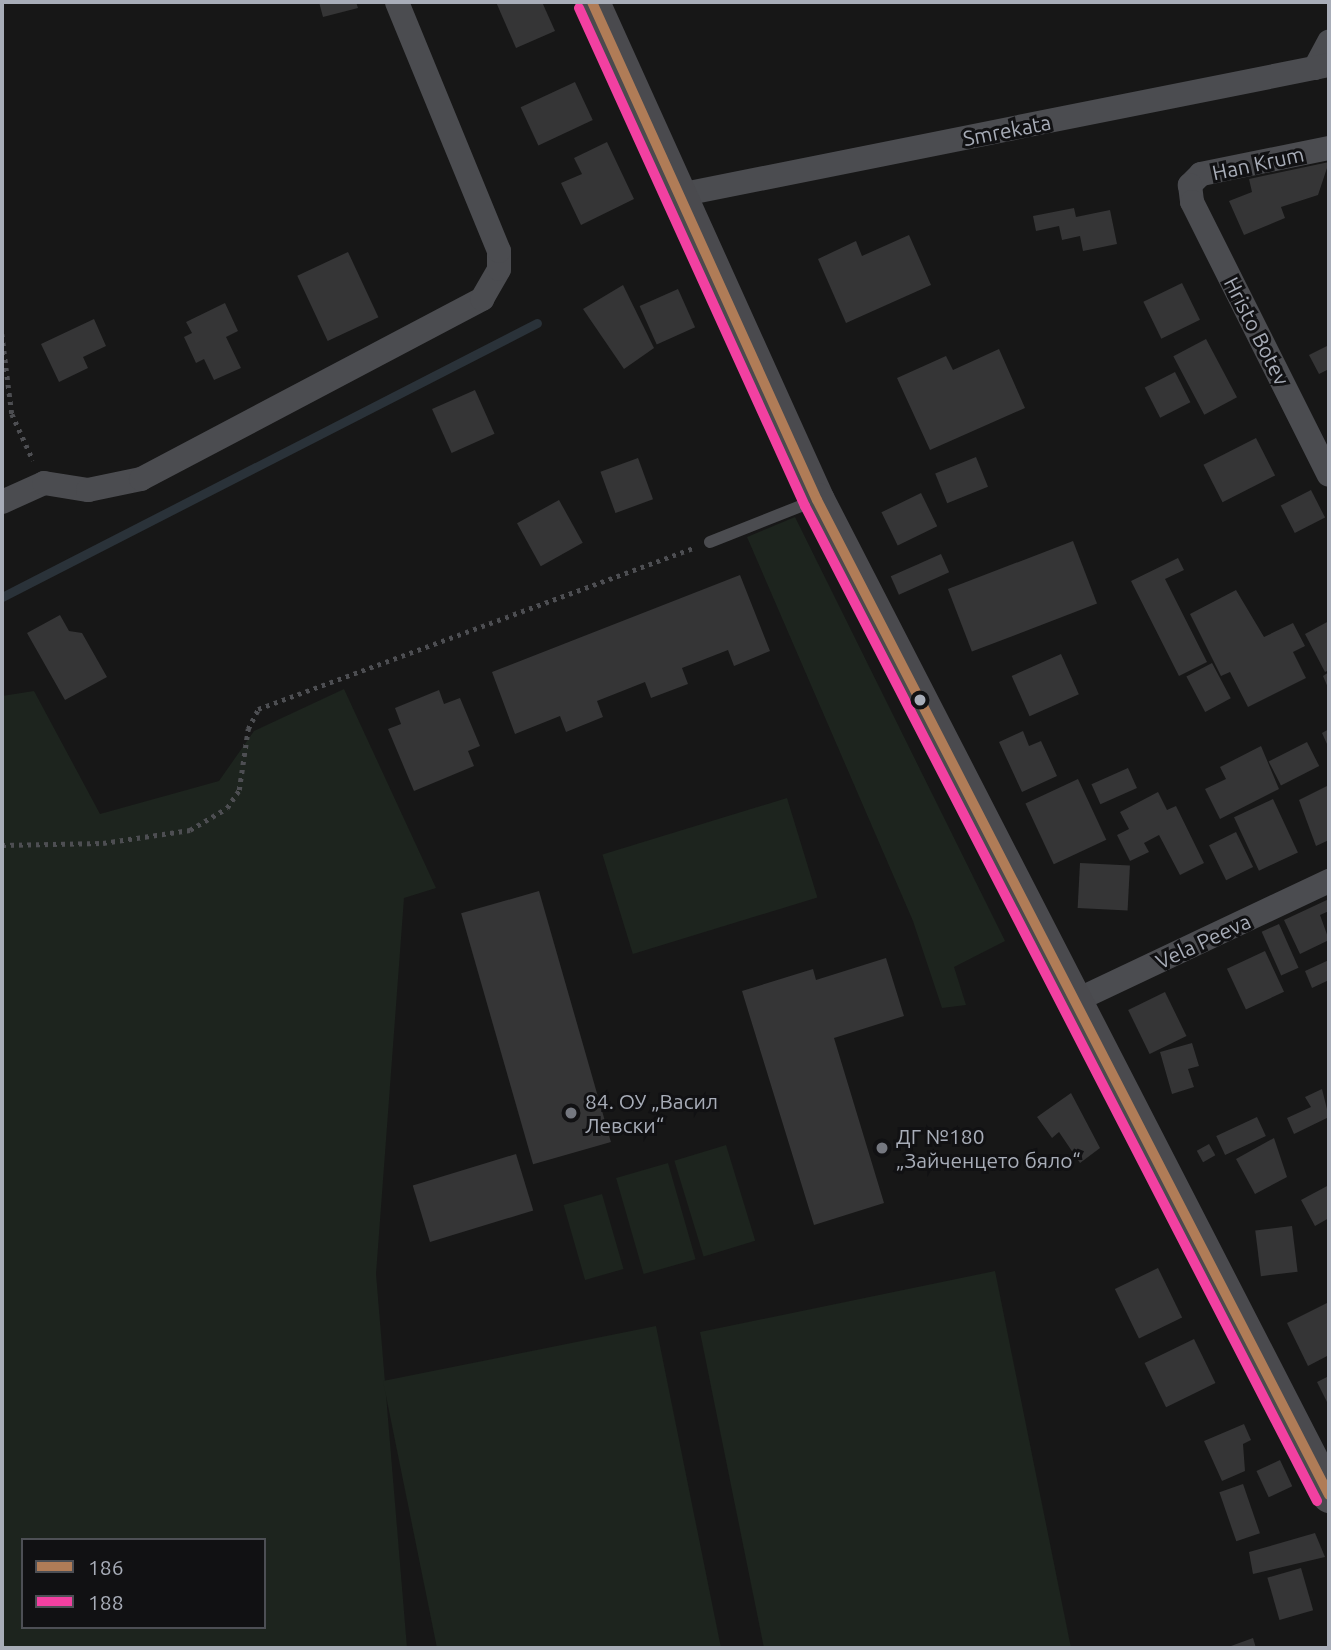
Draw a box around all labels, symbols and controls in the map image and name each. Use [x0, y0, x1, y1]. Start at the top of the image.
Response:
street label: Smrekata [961, 109, 1053, 151]
street label: Han Krum [1210, 141, 1306, 185]
street label: Hristo Botev [1219, 273, 1295, 389]
unlabelled marker [913, 693, 927, 707]
street label: Vela Peeva [1152, 908, 1254, 974]
place label: 84. ОУ „Васил Левски“ [585, 1088, 718, 1138]
marker: 84. ОУ „Васил Левски“ [563, 1105, 579, 1121]
place label: ДГ №180 „Зайченцето бяло“ [896, 1123, 1081, 1173]
marker: ДГ №180 „Зайченцето бяло“ [874, 1140, 890, 1156]
legend [21, 1538, 266, 1629]
text: 186 [88, 1555, 124, 1579]
text: 188 [88, 1590, 124, 1614]

